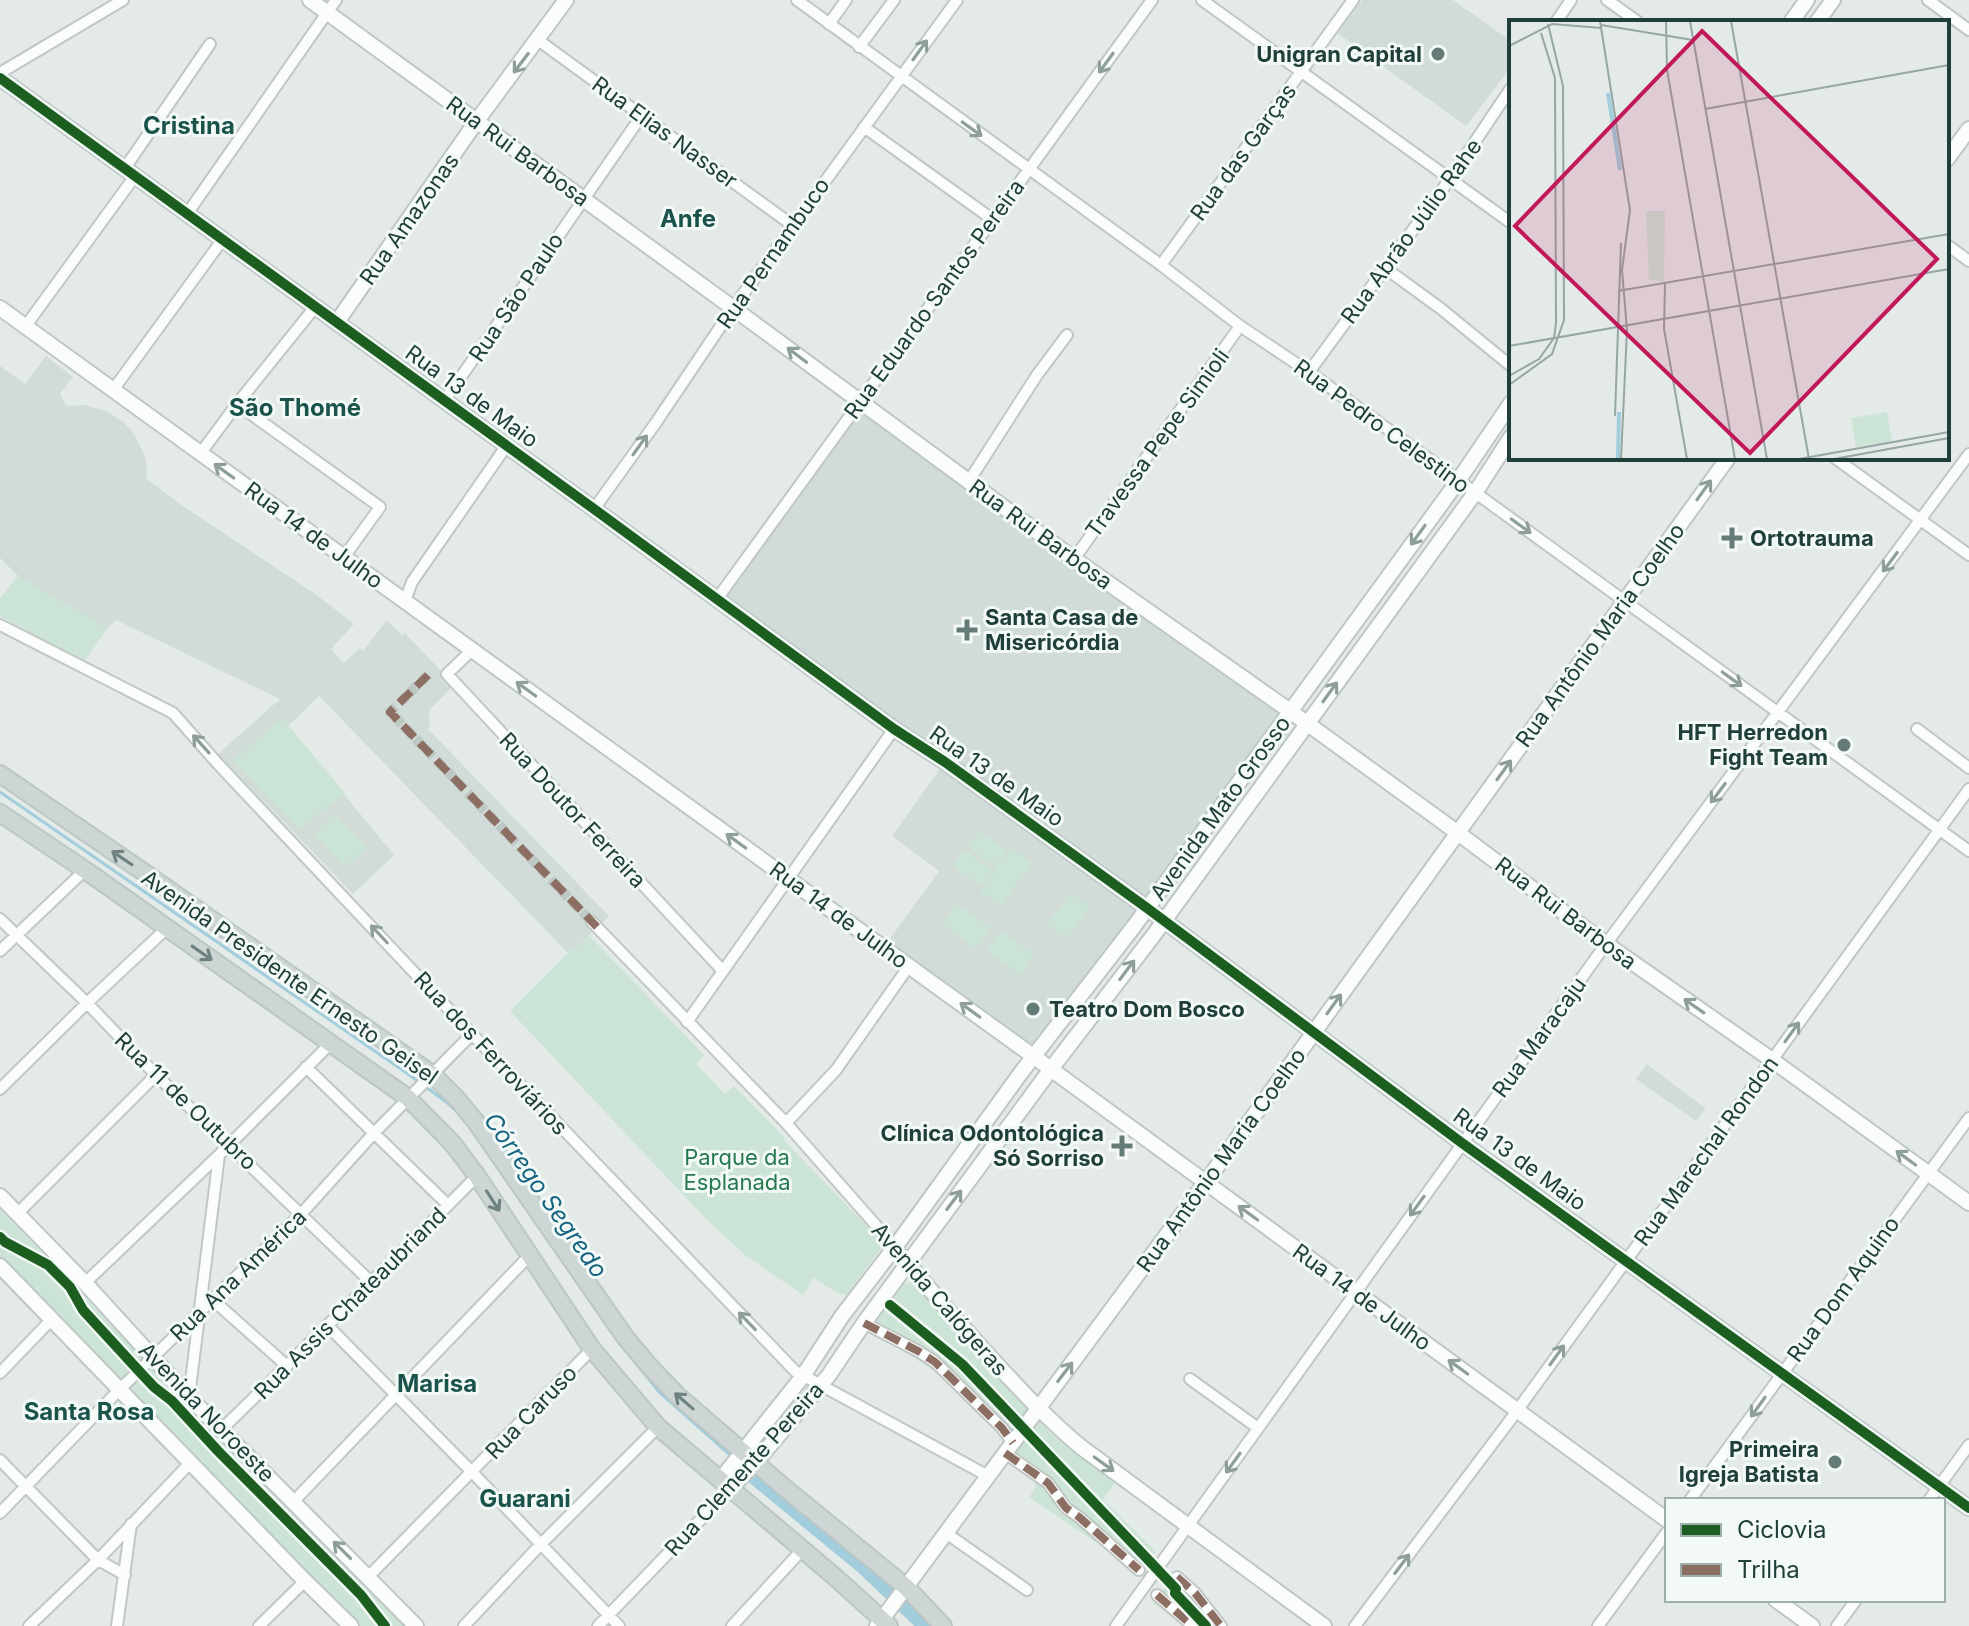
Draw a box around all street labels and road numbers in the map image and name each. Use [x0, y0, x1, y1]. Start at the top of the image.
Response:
street label: Rua Elias Nasser [587, 71, 743, 193]
street label: Rua das Garças [1185, 79, 1301, 225]
street label: Rua Rui Barbosa [441, 90, 595, 212]
street label: Rua Abrão Júlio Rahe [1335, 133, 1487, 329]
street label: Rua Amazonas [354, 148, 464, 290]
street label: Rua Pernambuco [711, 173, 835, 333]
street label: Rua Eduardo Santos Pereira [838, 174, 1030, 424]
street label: Rua São Paulo [463, 228, 569, 366]
street label: Rua 13 de Maio [401, 339, 543, 453]
street label: Travessa Pepe Simioli [1080, 344, 1234, 542]
street label: Rua Pedro Celestino [1289, 354, 1475, 498]
street label: Rua Rui Barbosa [964, 473, 1118, 595]
street label: Rua 14 de Julho [240, 476, 388, 594]
street label: Rua Antônio Maria Coelho [1510, 518, 1690, 752]
street label: Avenida Mato Grosso [1144, 711, 1296, 905]
street label: Rua 13 de Maio [925, 720, 1069, 832]
street label: Rua Doutor Ferreira [494, 727, 652, 893]
street label: Rua Rui Barbosa [1490, 851, 1642, 975]
street label: Rua 14 de Julho [765, 856, 913, 974]
street label: Avenida Presidente Ernesto Geisel [137, 864, 443, 1090]
street label: Rua dos Ferroviários [409, 966, 573, 1140]
street label: Rua Maracaju [1487, 972, 1591, 1102]
street label: Rua 11 de Outubro [110, 1027, 262, 1175]
street label: Rua Antônio Maria Coelho [1131, 1043, 1311, 1277]
street label: Rua Marechal Rondon [1629, 1051, 1783, 1251]
street label: Rua 13 de Maio [1449, 1102, 1591, 1216]
street label: Rua Assis Chateaubriand [249, 1202, 451, 1404]
street label: Rua Ana América [165, 1204, 311, 1346]
street label: Rua Dom Aquino [1782, 1211, 1904, 1367]
street label: Avenida Calógeras [866, 1217, 1014, 1381]
street label: Rua 14 de Julho [1288, 1238, 1436, 1356]
street label: Avenida Noroeste [134, 1337, 280, 1487]
street label: Rua Caruso [480, 1360, 582, 1464]
street label: Rua Clemente Pereira [659, 1377, 829, 1561]

